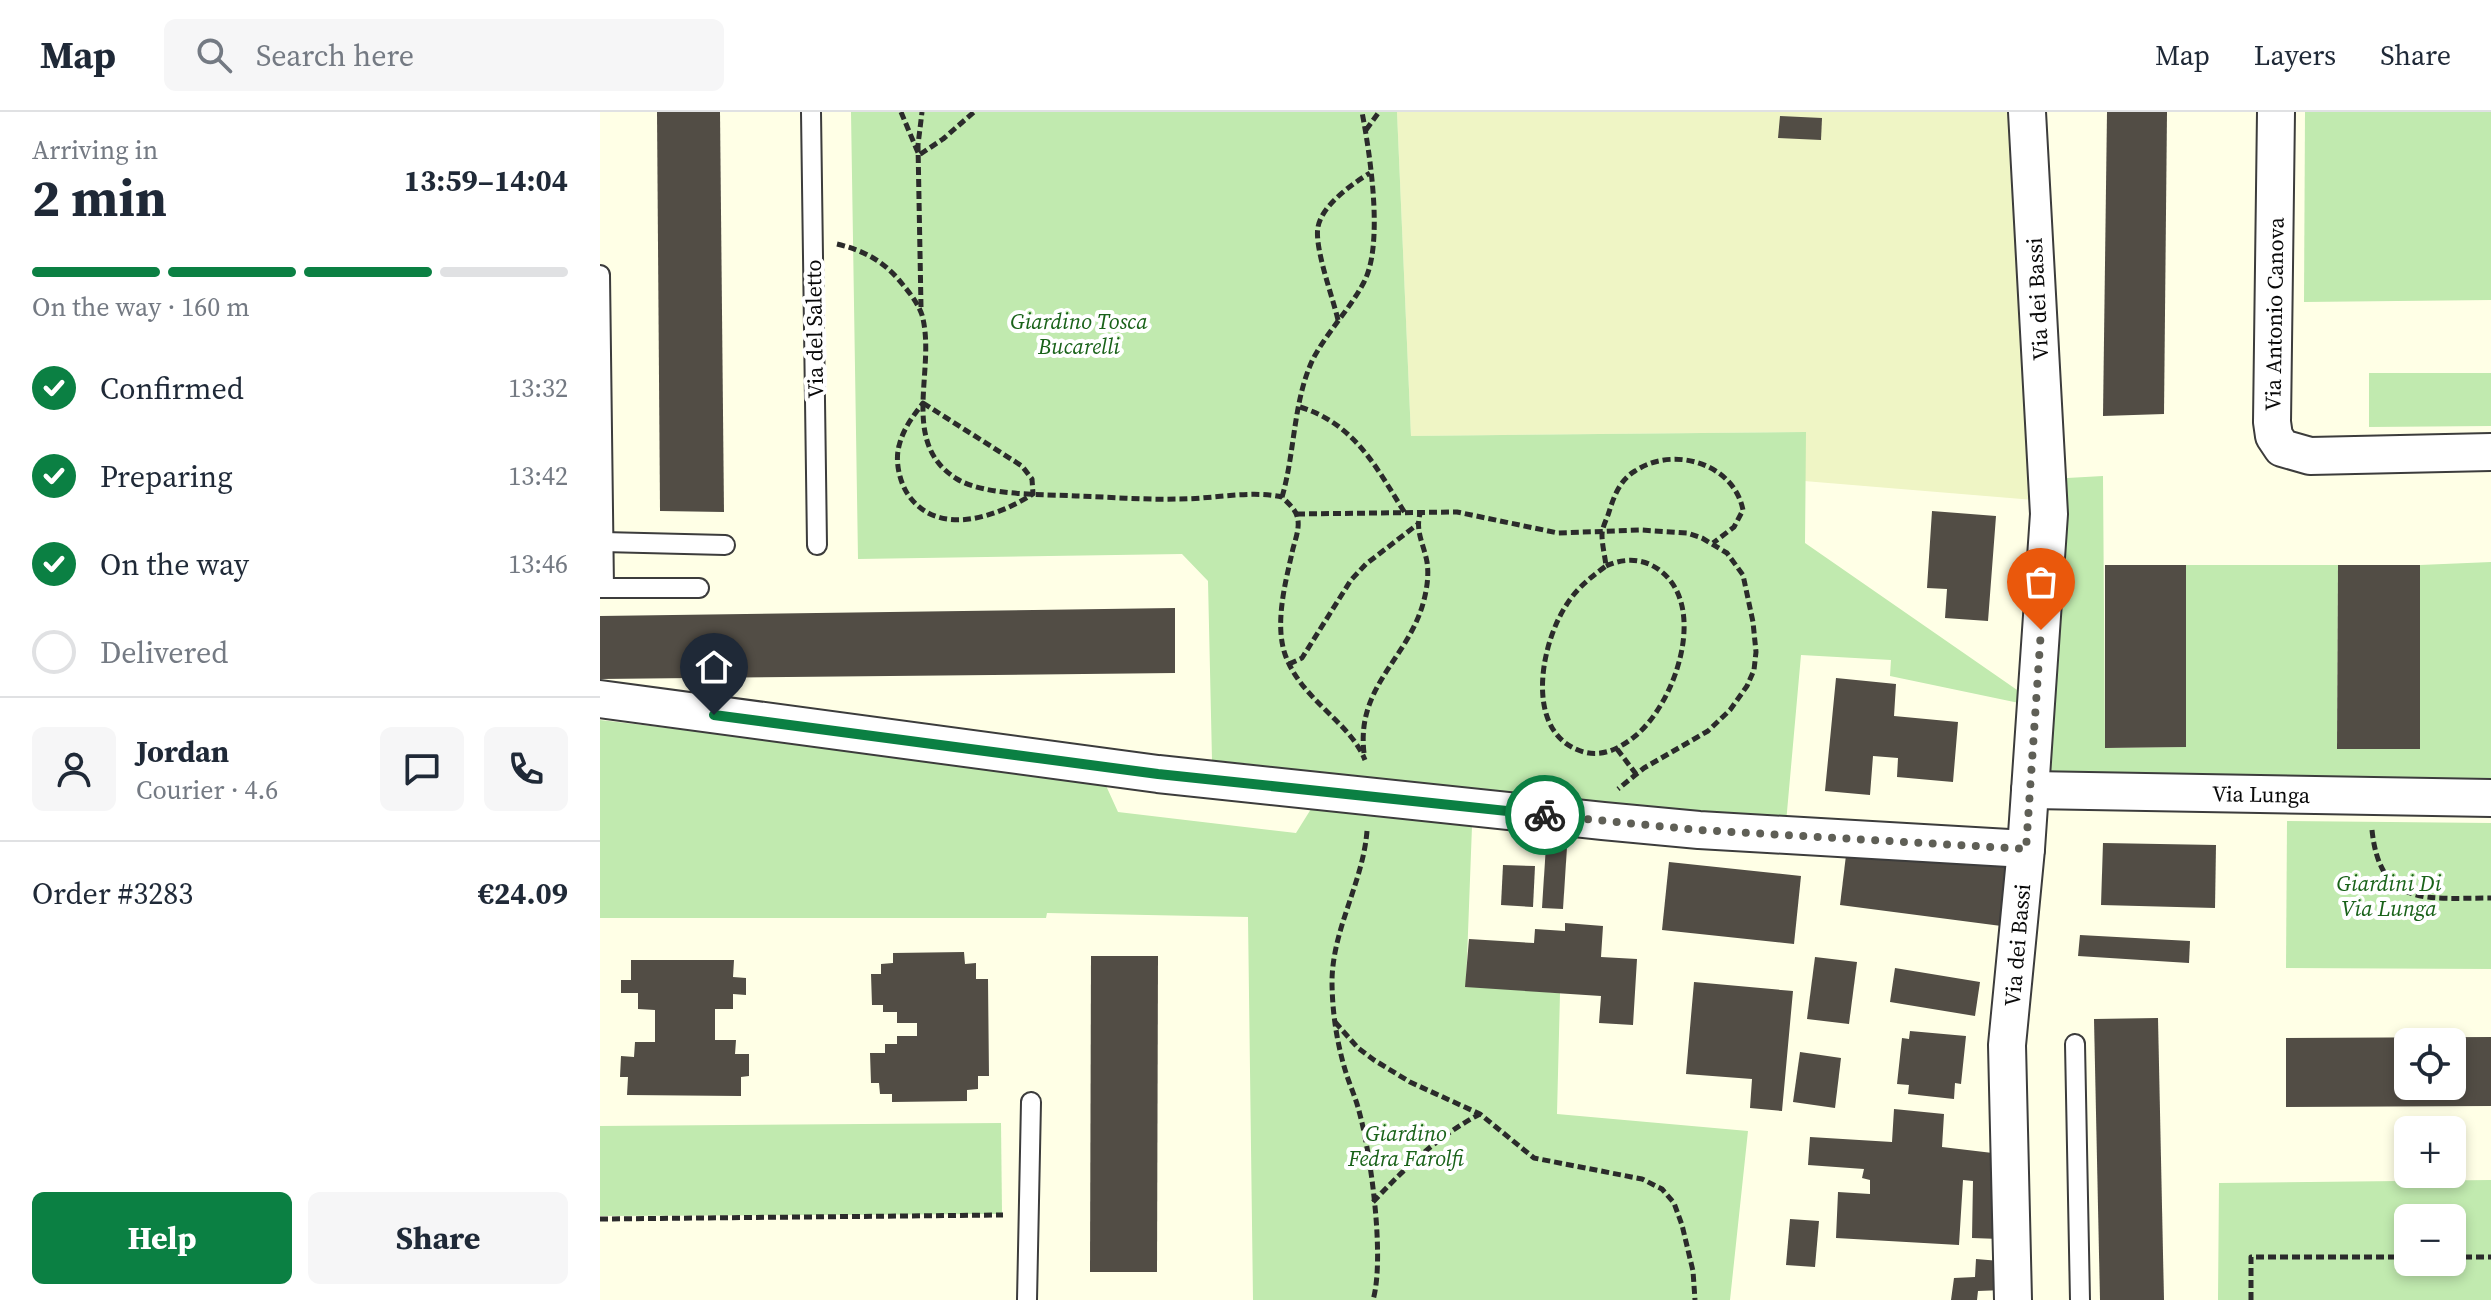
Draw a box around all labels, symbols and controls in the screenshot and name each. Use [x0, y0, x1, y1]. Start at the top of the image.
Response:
search box [164, 19, 724, 91]
text: Map [40, 29, 116, 81]
icon: search [192, 33, 236, 77]
text: Search here [256, 35, 414, 76]
text: Map [2155, 36, 2210, 74]
text: Layers [2254, 36, 2336, 74]
text: Share [2380, 36, 2451, 74]
text: Arriving in [32, 132, 158, 168]
text: 13:59–14:04 [404, 160, 568, 201]
text: 2 min [32, 162, 167, 233]
street label: Via Antonio Canova [2257, 216, 2291, 411]
street label: Via dei Bassi [2019, 237, 2055, 361]
street label: Via del Saletto [798, 259, 830, 399]
text: On the way · 160 m [32, 289, 250, 325]
park label: Giardino Tosca Bucarelli [1010, 306, 1148, 361]
icon: check [32, 366, 76, 410]
text: Confirmed [100, 368, 244, 409]
text: 13:32 [508, 370, 568, 406]
icon: check [32, 454, 76, 498]
text: Preparing [100, 456, 233, 497]
text: 13:42 [508, 458, 568, 494]
icon: check [32, 542, 76, 586]
text: On the way [100, 544, 249, 585]
text: 13:46 [508, 546, 568, 582]
pin [2007, 548, 2075, 630]
icon: bag [2019, 560, 2063, 604]
text: Delivered [100, 632, 228, 673]
pin [680, 633, 748, 715]
icon: home [692, 645, 736, 689]
button: person [32, 727, 116, 811]
button: chat [380, 727, 464, 811]
button: phone [484, 727, 568, 811]
text: Jordan [136, 731, 229, 772]
text: Courier · 4.6 [136, 772, 278, 808]
courier [1505, 775, 1585, 855]
street label: Via Lunga [2212, 778, 2311, 810]
icon: bike [1523, 793, 1567, 837]
park label: Giardini Di Via Lunga [2337, 868, 2442, 923]
text: Order #3283 [32, 873, 193, 914]
text: €24.09 [478, 873, 568, 914]
street label: Via dei Bassi [1997, 882, 2037, 1008]
map controls [2394, 1028, 2466, 1276]
button: locate [2394, 1028, 2466, 1100]
button: + [2394, 1116, 2466, 1188]
park label: Giardino Fedra Farolfi [1347, 1118, 1465, 1173]
button: Help [32, 1192, 292, 1284]
button: Share [308, 1192, 568, 1284]
button: − [2394, 1204, 2466, 1276]

